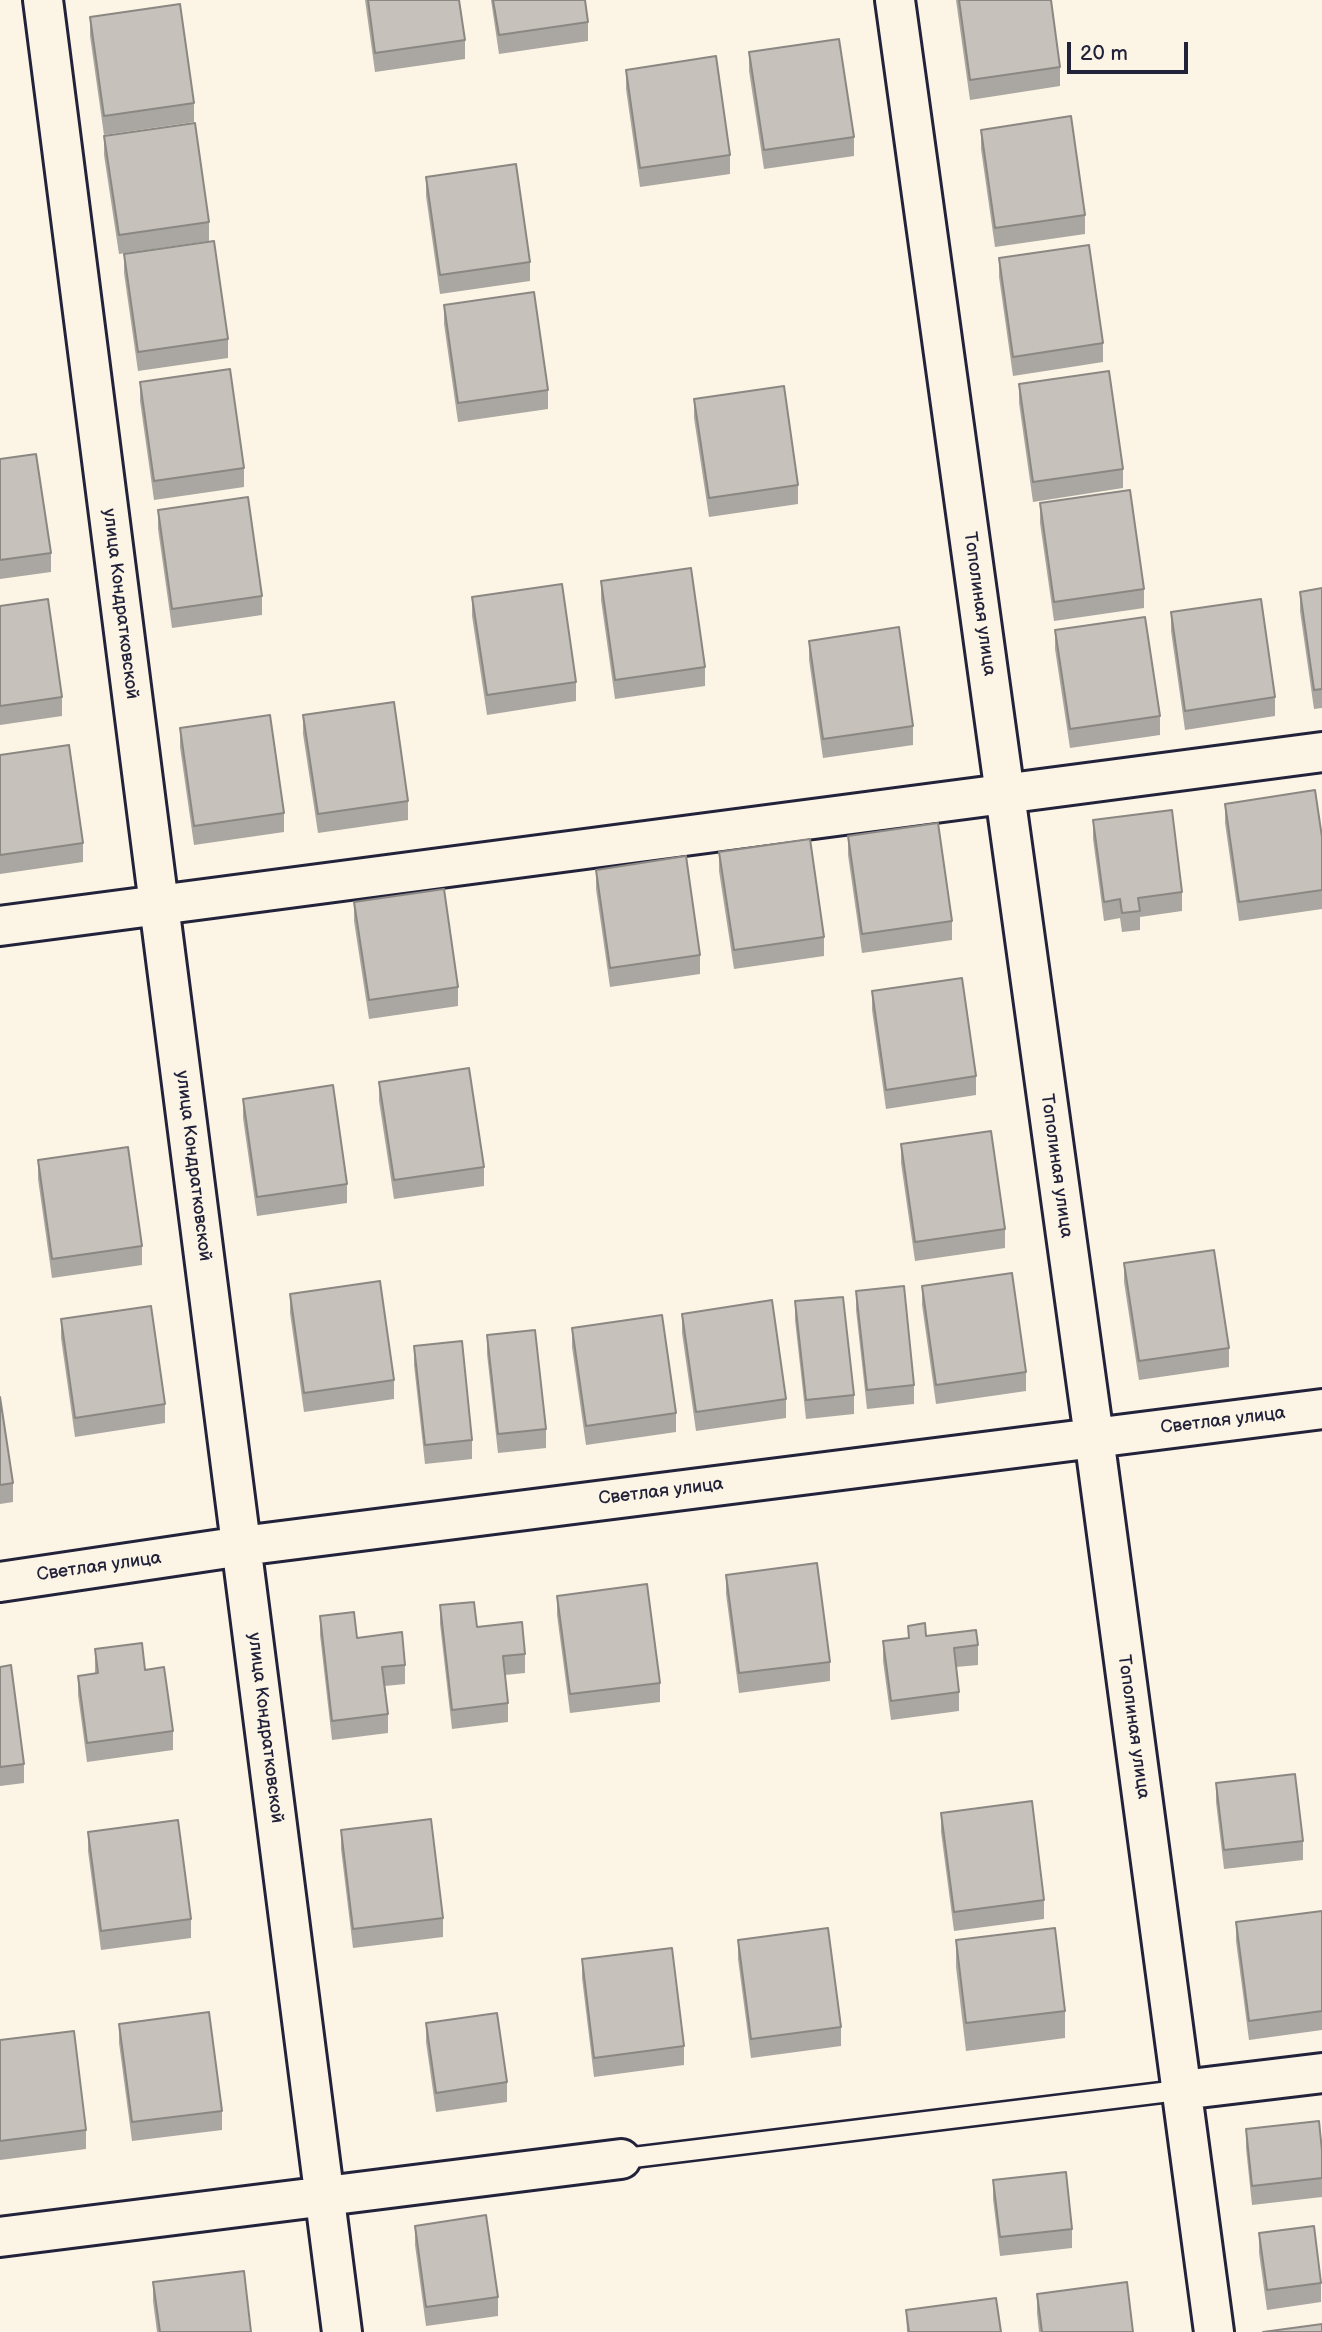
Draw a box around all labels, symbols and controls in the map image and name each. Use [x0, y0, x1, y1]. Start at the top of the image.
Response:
scale bar [1070, 28, 1191, 72]
text: 20 m [1080, 41, 1128, 66]
street label: улица Кондратковской [98, 507, 142, 701]
street label: Тополиная улица [958, 531, 1000, 677]
street label: улица Кондратковской [171, 1069, 215, 1263]
street label: Тополиная улица [1035, 1093, 1077, 1239]
street label: Светлая улица [1159, 1403, 1287, 1439]
street label: Светлая улица [597, 1474, 725, 1510]
street label: Светлая улица [35, 1548, 163, 1586]
street label: улица Кондратковской [243, 1631, 287, 1825]
street label: Тополиная улица [1112, 1654, 1154, 1800]

